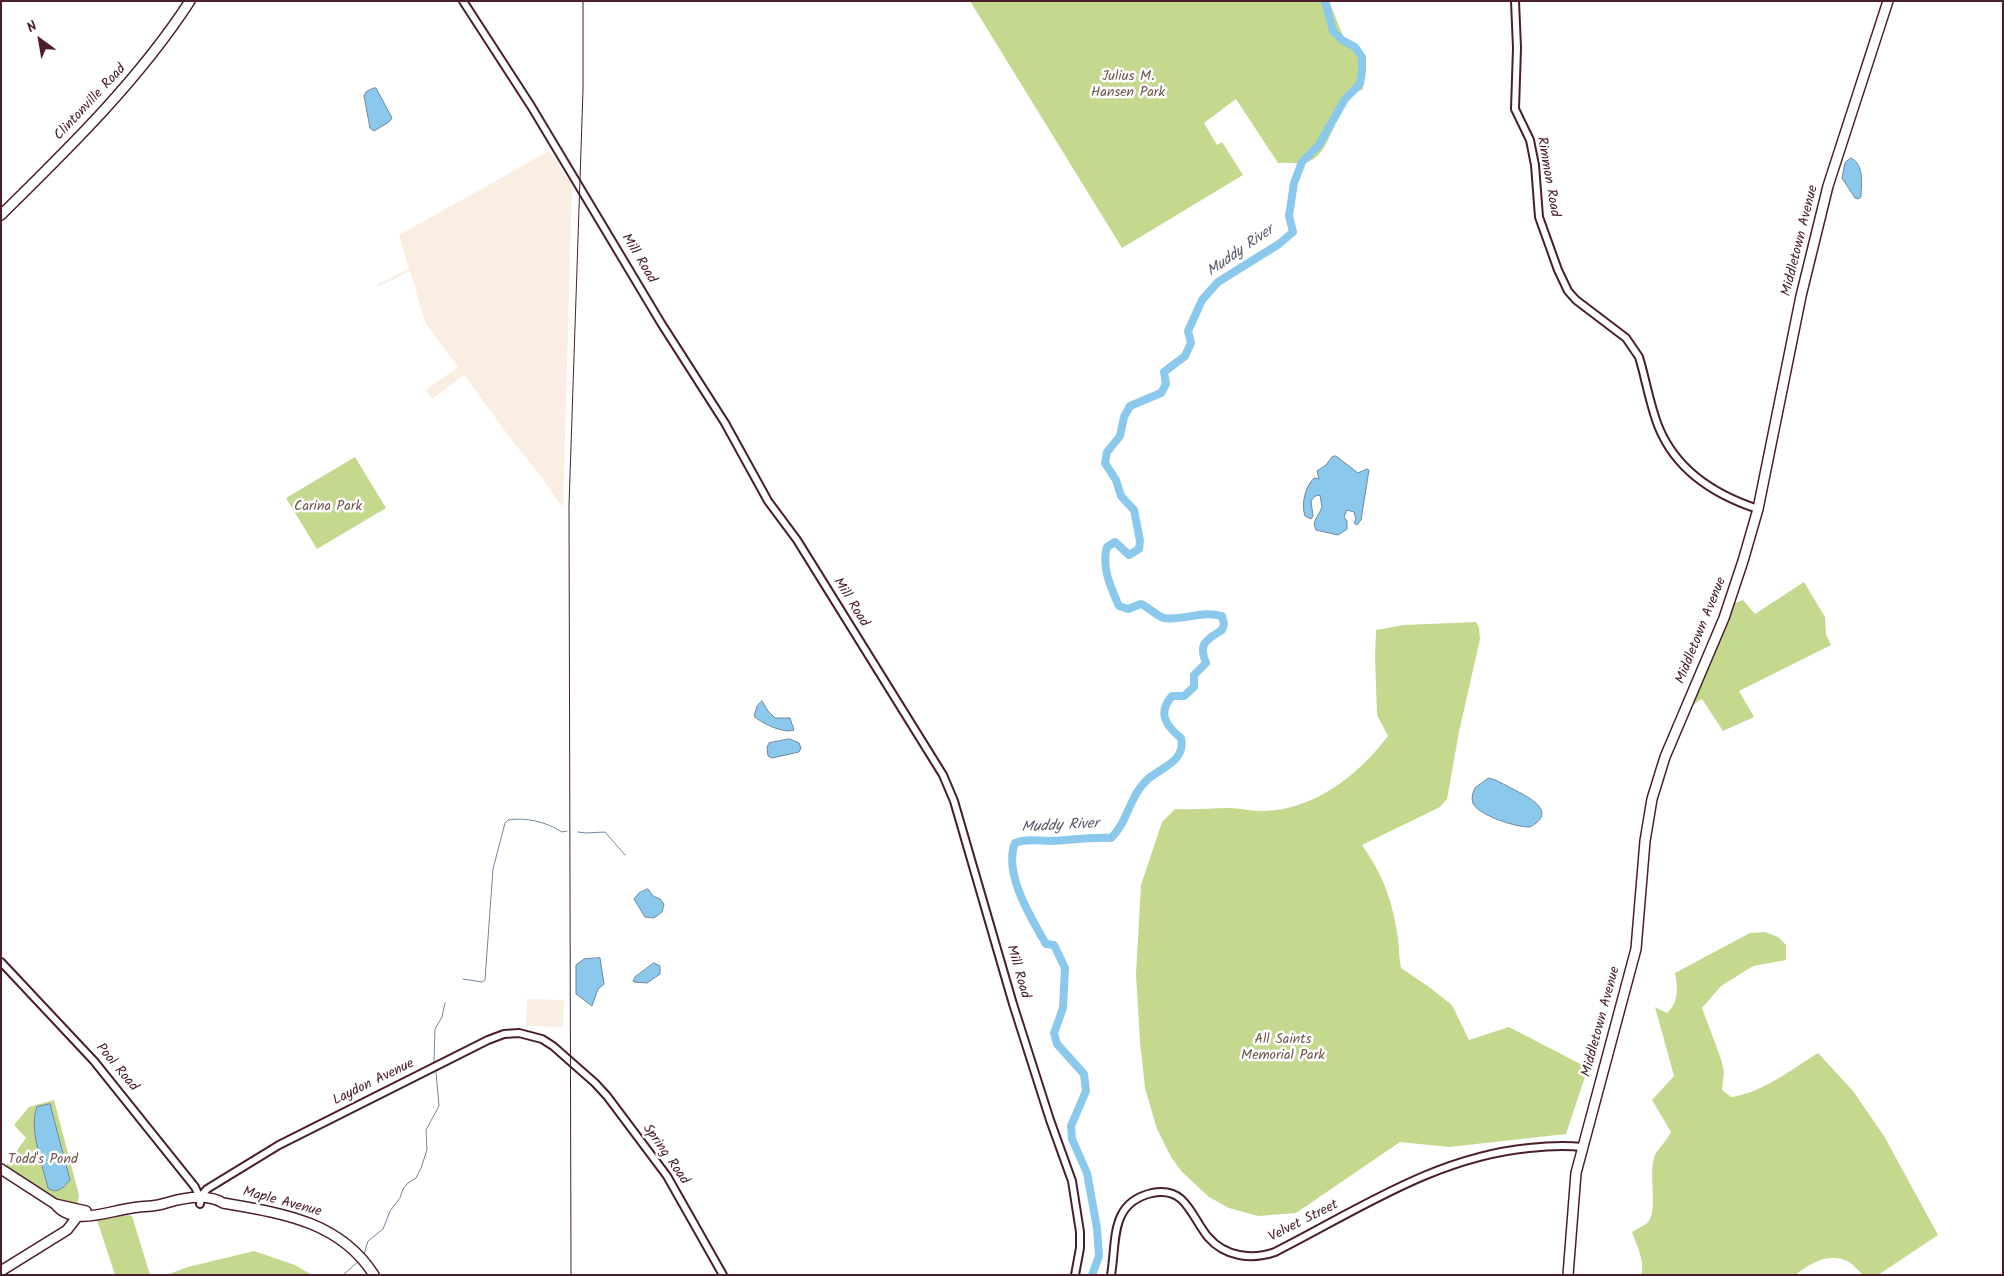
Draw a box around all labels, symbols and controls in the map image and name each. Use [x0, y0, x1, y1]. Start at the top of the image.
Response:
north arrow [15, 15, 65, 65]
text: N [22, 16, 42, 39]
street label: Clintonville Road [51, 61, 131, 145]
park label: Julius M. Hansen Park [1091, 70, 1165, 102]
street label: Rimmon Road [1532, 136, 1562, 218]
street label: Middletown Avenue [1779, 184, 1823, 298]
water label: Muddy River [1204, 222, 1278, 282]
street label: Mill Road [617, 231, 659, 287]
park label: Carina Park [294, 500, 362, 516]
street label: Mill Road [828, 575, 872, 631]
street label: Middletown Avenue [1673, 575, 1731, 687]
water label: Muddy River [1021, 816, 1099, 838]
street label: Mill Road [1001, 943, 1033, 1001]
street label: Middletown Avenue [1579, 965, 1625, 1079]
park label: All Saints Memorial Park [1241, 1033, 1325, 1066]
street label: Pool Road [91, 1041, 141, 1095]
street label: Laydon Avenue [331, 1056, 417, 1110]
street label: Spring Road [638, 1122, 692, 1188]
park label: Todd's Pond [8, 1153, 78, 1169]
street label: Maple Avenue [241, 1184, 323, 1222]
street label: Velvet Street [1266, 1197, 1342, 1247]

